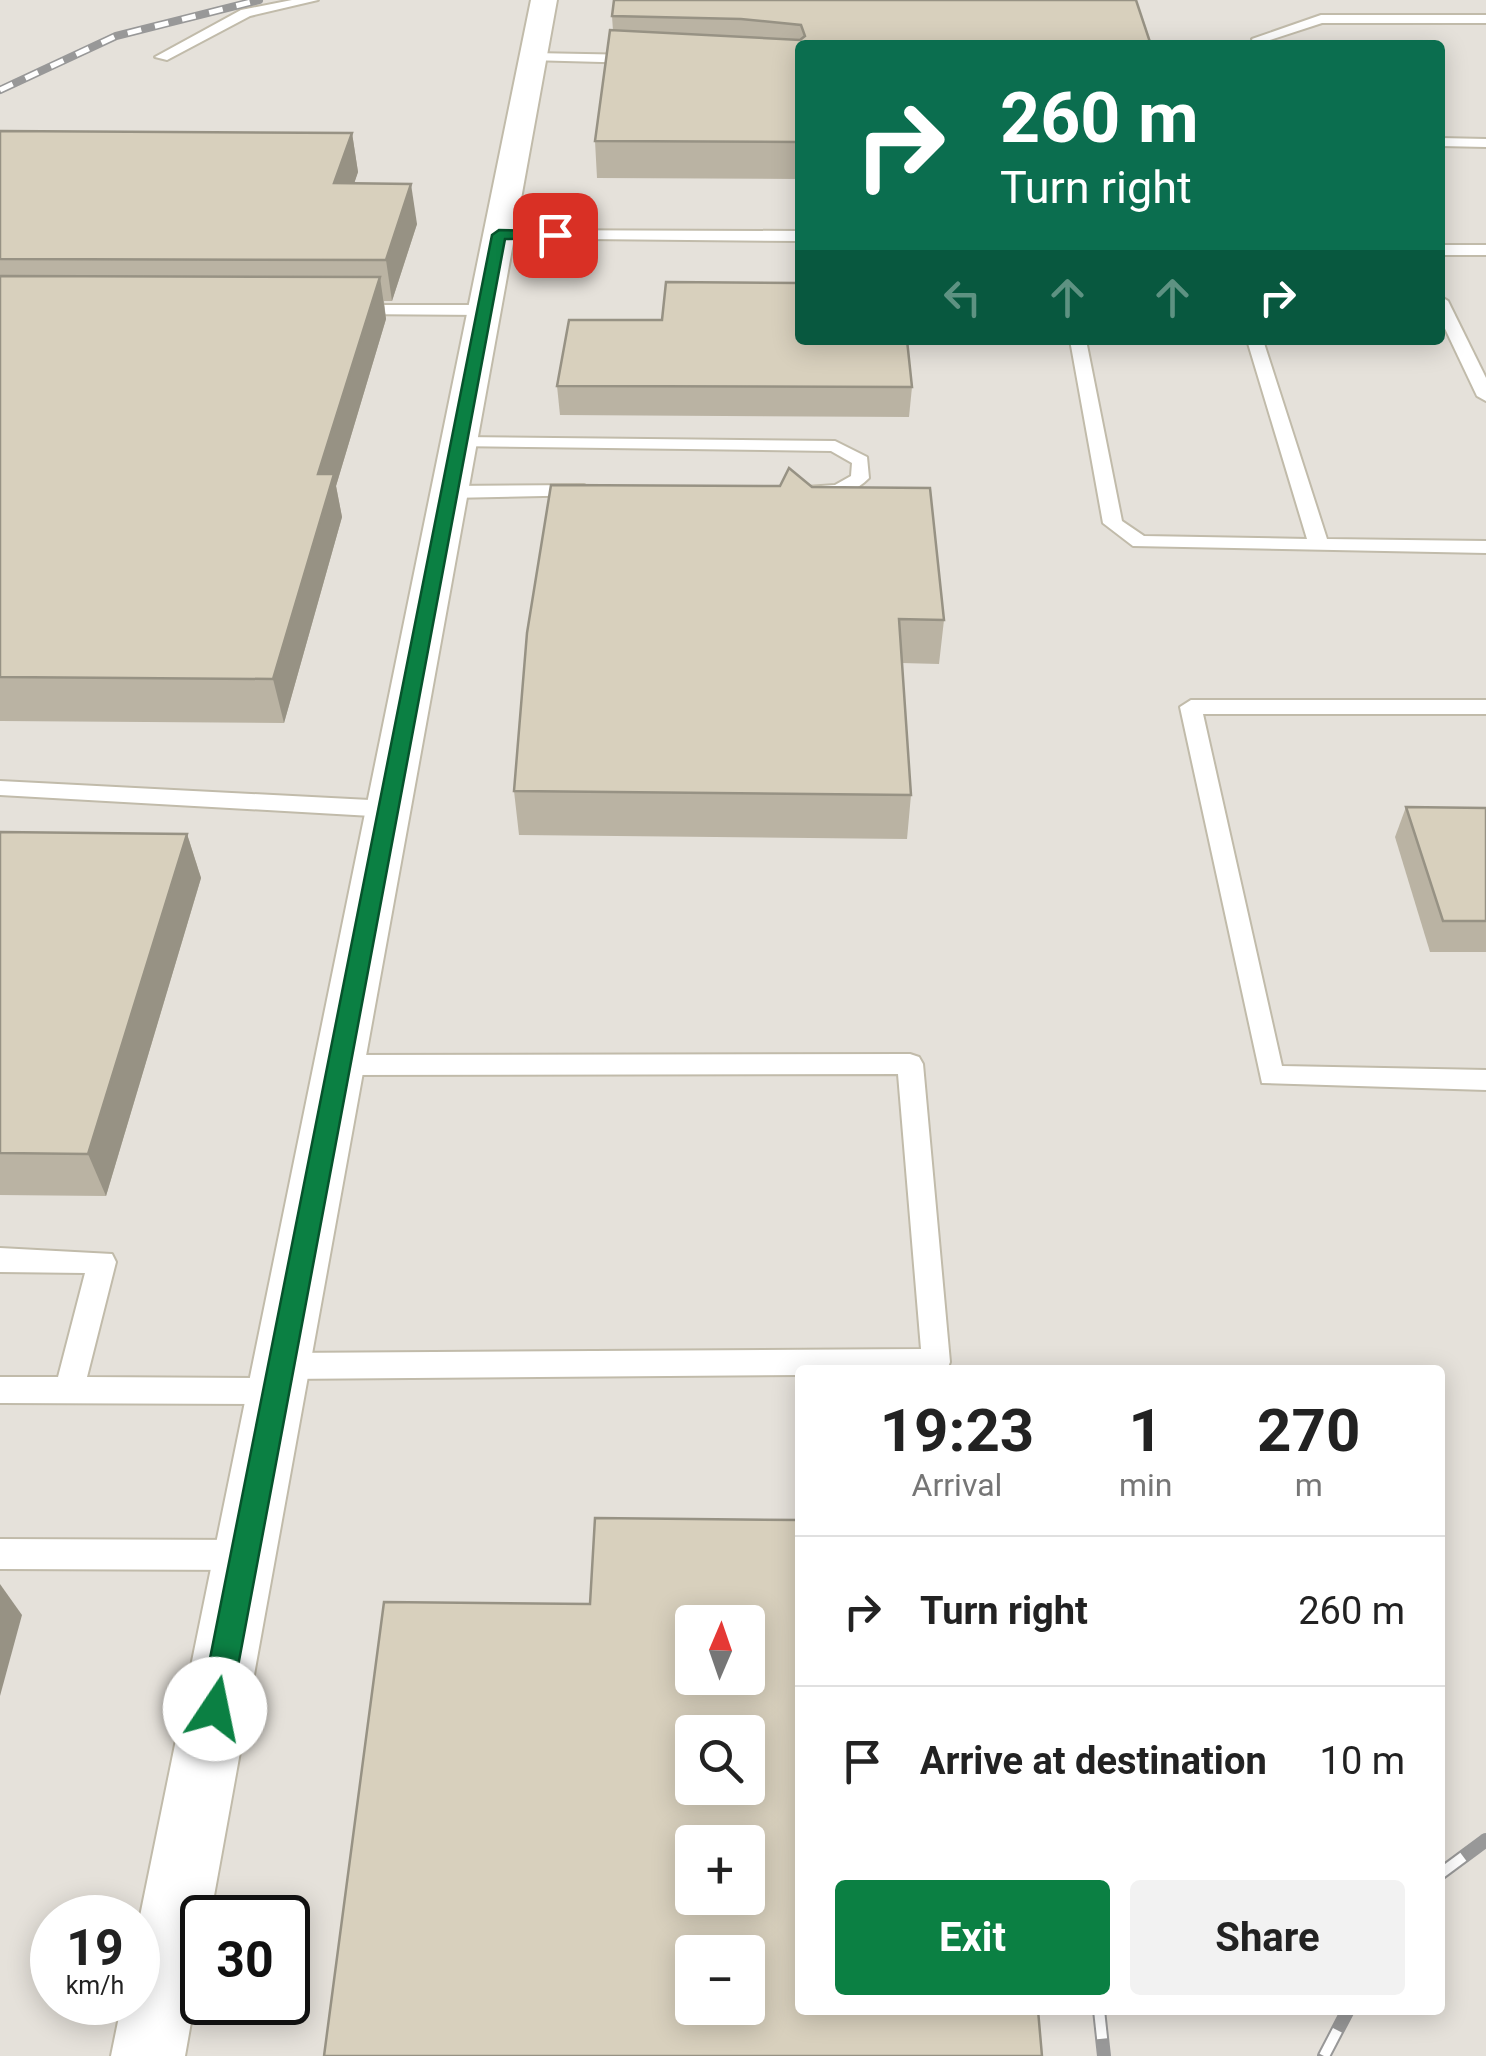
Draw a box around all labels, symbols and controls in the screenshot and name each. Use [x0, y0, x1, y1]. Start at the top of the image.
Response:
text: 260 m [1000, 77, 1199, 159]
icon: right [835, 80, 965, 210]
text: Turn right [1000, 161, 1192, 214]
pin [513, 193, 598, 278]
icon: arrive [528, 208, 583, 263]
icon: left [935, 270, 990, 325]
icon: ahead [1040, 270, 1095, 325]
icon: ahead [1145, 270, 1200, 325]
icon: right [1250, 270, 1305, 325]
text: 19:23 [880, 1395, 1034, 1466]
text: 1 [1128, 1395, 1163, 1466]
text: 270 [1257, 1395, 1360, 1466]
text: Arrival [912, 1466, 1002, 1504]
text: min [1119, 1466, 1172, 1504]
text: m [1295, 1466, 1323, 1504]
icon: right [835, 1584, 890, 1639]
text: Turn right [920, 1589, 1088, 1633]
text: 260 m [1298, 1589, 1405, 1633]
north arrow [675, 1605, 765, 1695]
map controls [675, 1605, 765, 2025]
position arrow [163, 1657, 267, 1761]
button: search [675, 1715, 765, 1805]
icon: arrive [835, 1734, 890, 1789]
text: Arrive at destination [920, 1739, 1267, 1783]
text: 10 m [1320, 1739, 1405, 1783]
button: + [675, 1825, 765, 1915]
button: Exit [835, 1880, 1110, 1995]
button: Share [1130, 1880, 1405, 1995]
speed limit sign: 30 [180, 1895, 310, 2025]
text: 19 [66, 1919, 124, 1977]
button: − [675, 1935, 765, 2025]
text: km/h [66, 1971, 124, 2000]

